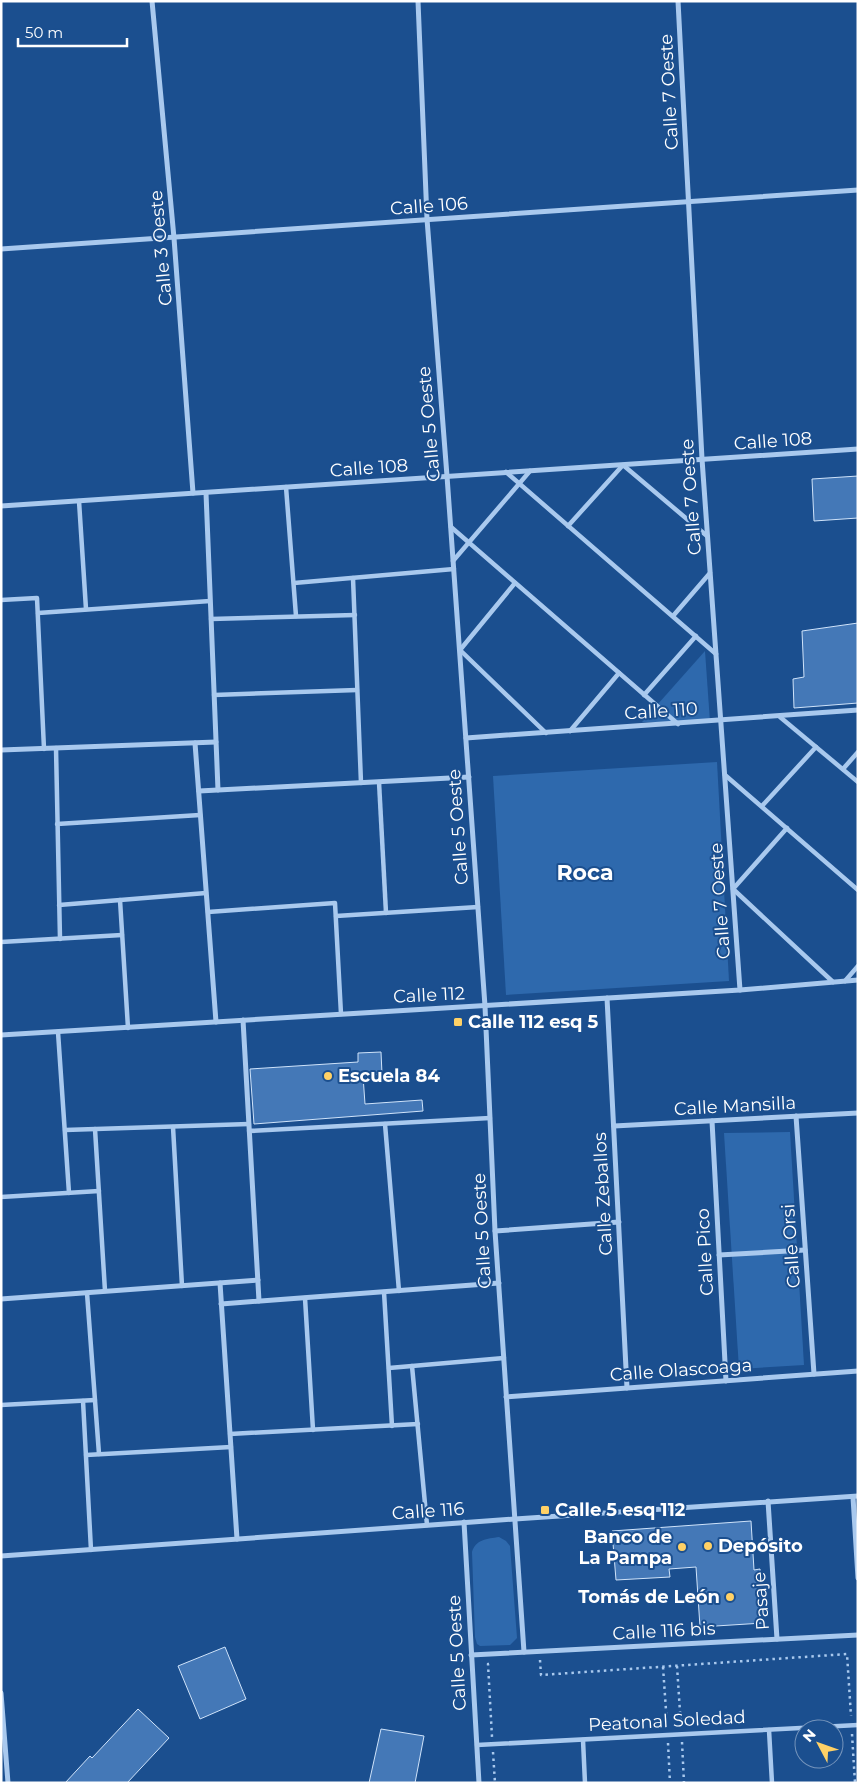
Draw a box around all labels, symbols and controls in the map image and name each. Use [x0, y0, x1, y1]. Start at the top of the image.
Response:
scale bar [18, 15, 126, 47]
text: 50 m [25, 23, 63, 42]
street label: Calle 7 Oeste [655, 33, 683, 151]
street label: Calle 3 Oeste [145, 189, 177, 307]
street label: Calle 106 [389, 192, 469, 220]
street label: Calle 5 Oeste [413, 365, 445, 483]
street label: Calle 108 [733, 427, 813, 455]
street label: Calle 7 Oeste [676, 438, 706, 556]
street label: Calle 108 [329, 454, 409, 482]
street label: Calle 110 [624, 697, 698, 725]
street label: Calle 5 Oeste [443, 768, 473, 886]
street label: Calle 7 Oeste [705, 842, 735, 960]
district label: Roca [556, 859, 614, 886]
street label: Calle 112 [393, 982, 465, 1008]
place label: Calle 112 esq 5 [468, 1011, 599, 1033]
marker: Calle 112 esq 5 [452, 1016, 464, 1028]
place label: Escuela 84 [338, 1065, 440, 1087]
marker: Escuela 84 [322, 1070, 334, 1082]
street label: Calle Mansilla [673, 1092, 797, 1120]
street label: Calle Zeballos [589, 1132, 617, 1256]
street label: Calle 5 Oeste [468, 1172, 496, 1290]
street label: Calle Orsi [777, 1203, 805, 1289]
street label: Calle Pico [692, 1208, 718, 1296]
street label: Calle Olascoaga [609, 1354, 753, 1386]
street label: Calle 116 [391, 1497, 465, 1525]
place label: Calle 5 esq 112 [555, 1499, 686, 1521]
marker: Calle 5 esq 112 [539, 1504, 551, 1516]
place label: Banco de La Pampa [579, 1526, 672, 1569]
place label: Depósito [718, 1535, 803, 1557]
marker: Depósito [702, 1540, 714, 1552]
marker: Banco de La Pampa [676, 1541, 688, 1553]
street label: Pasaje [748, 1571, 774, 1631]
place label: Tomás de León [578, 1586, 720, 1608]
marker: Tomás de León [724, 1591, 736, 1603]
street label: Calle 5 Oeste [443, 1594, 471, 1712]
street label: Calle 116 bis [612, 1617, 716, 1645]
street label: Peatonal Soledad [588, 1706, 746, 1736]
north arrow [794, 1719, 844, 1769]
text: N [799, 1725, 820, 1746]

